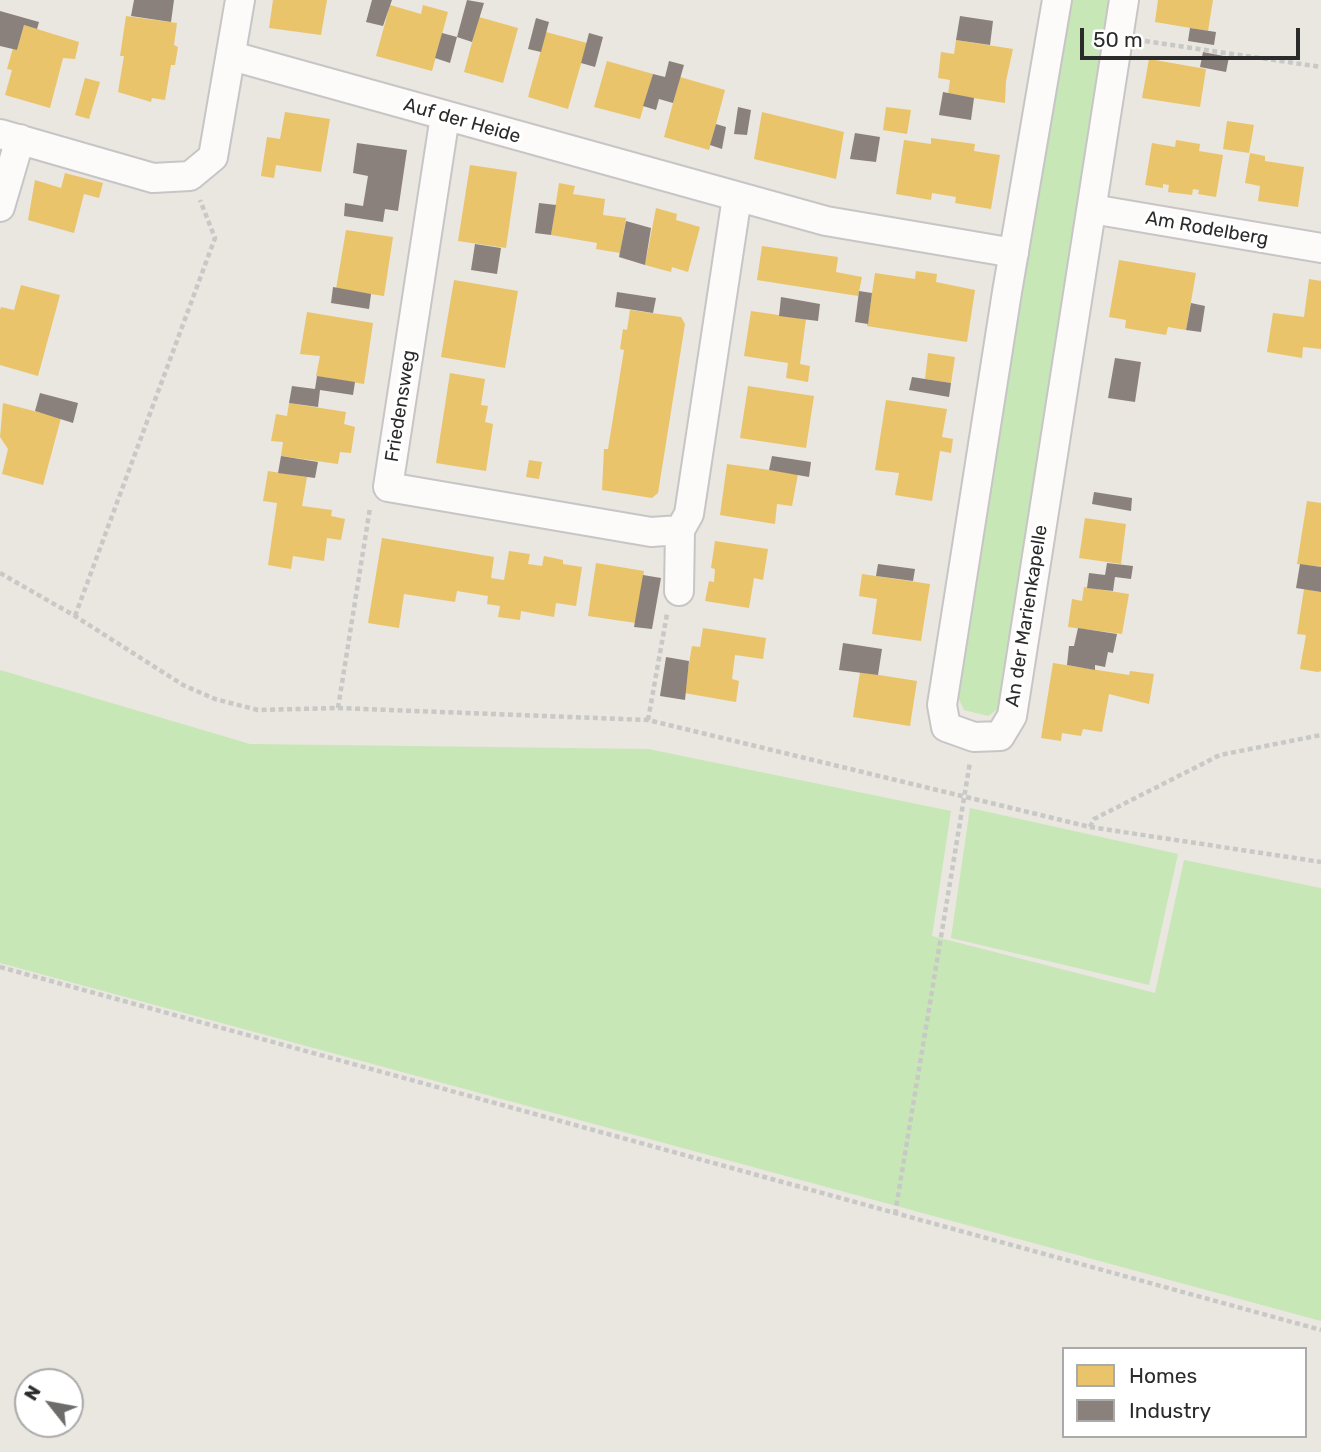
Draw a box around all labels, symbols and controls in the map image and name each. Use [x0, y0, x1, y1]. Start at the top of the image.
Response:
scale bar [1083, 14, 1304, 58]
text: 50 m [1093, 27, 1143, 52]
street label: Auf der Heide [401, 93, 523, 149]
street label: Am Rodelberg [1144, 207, 1270, 251]
street label: Friedensweg [381, 348, 421, 464]
street label: An der Marienkapelle [1001, 523, 1053, 709]
legend [1062, 1347, 1307, 1438]
text: Homes [1129, 1363, 1197, 1388]
north arrow [14, 1368, 84, 1438]
text: N [19, 1381, 46, 1405]
text: Industry [1129, 1398, 1211, 1423]

